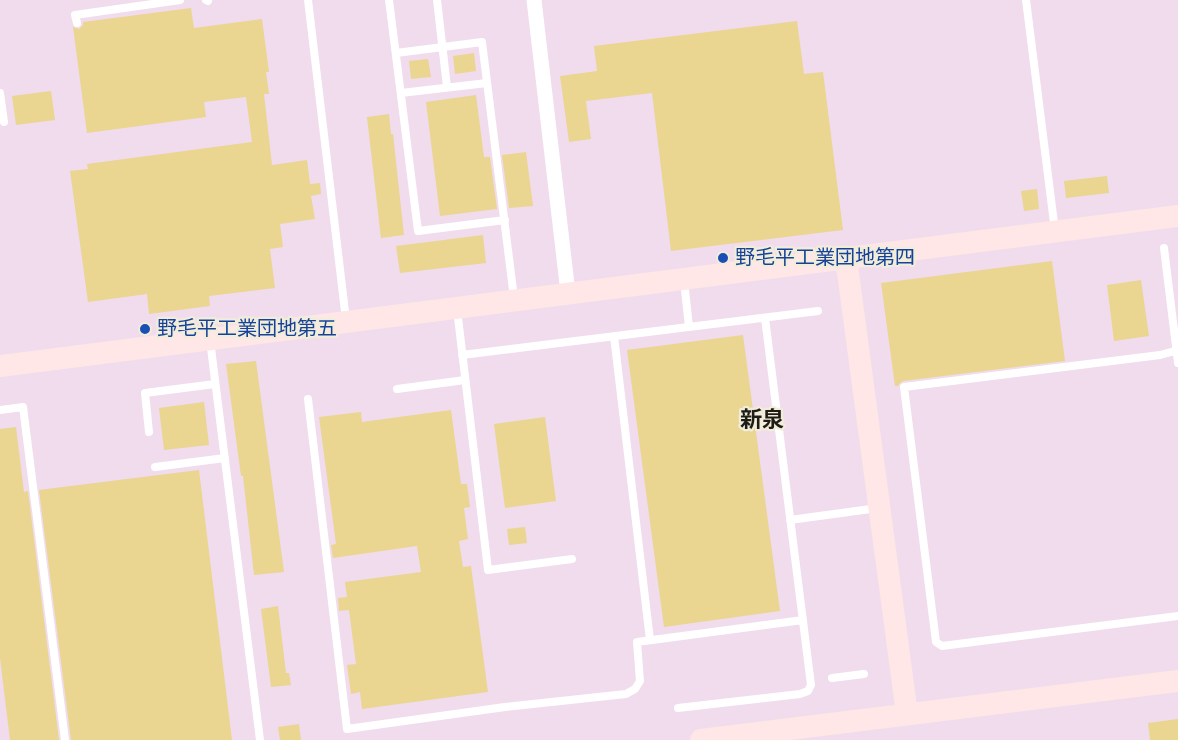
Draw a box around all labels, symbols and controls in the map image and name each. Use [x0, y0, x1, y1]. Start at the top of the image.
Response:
place label: 野毛平工業団地第四 [735, 246, 915, 270]
marker: 野毛平工業団地第四 [716, 251, 730, 265]
place label: 野毛平工業団地第五 [157, 317, 337, 341]
marker: 野毛平工業団地第五 [138, 322, 152, 336]
district label: 新泉 [740, 408, 784, 434]

